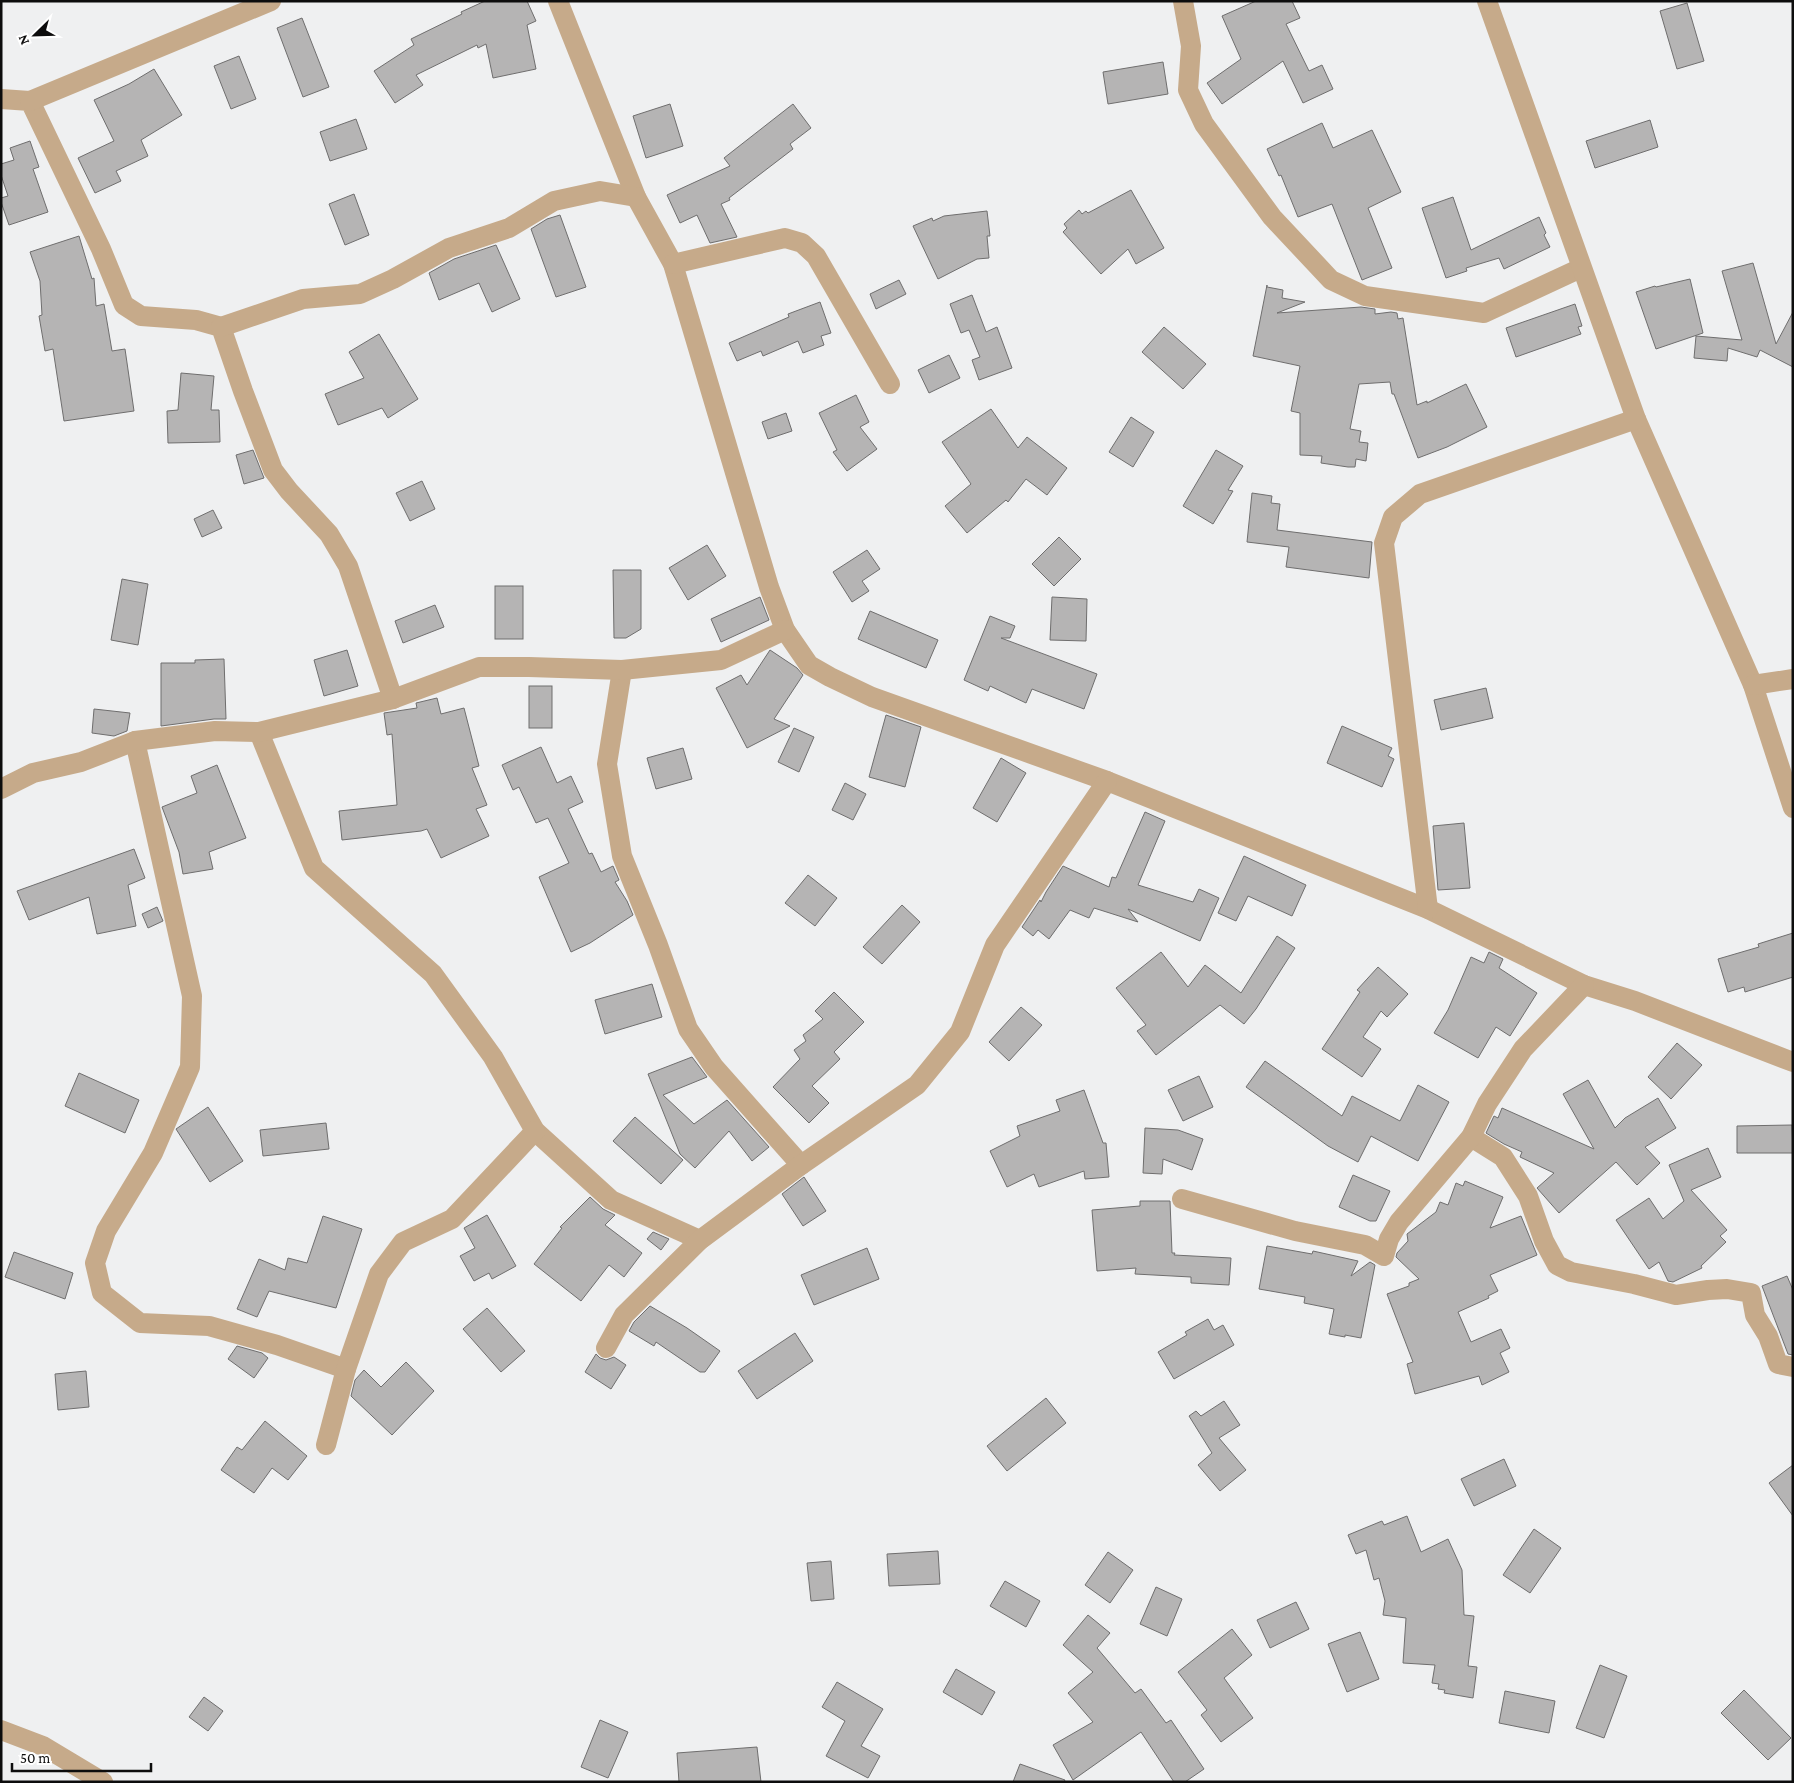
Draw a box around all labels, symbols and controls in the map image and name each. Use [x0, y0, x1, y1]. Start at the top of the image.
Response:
north arrow [10, 10, 60, 60]
text: N [14, 32, 32, 48]
scale bar [12, 1740, 151, 1772]
text: 50 m [20, 1750, 50, 1766]

